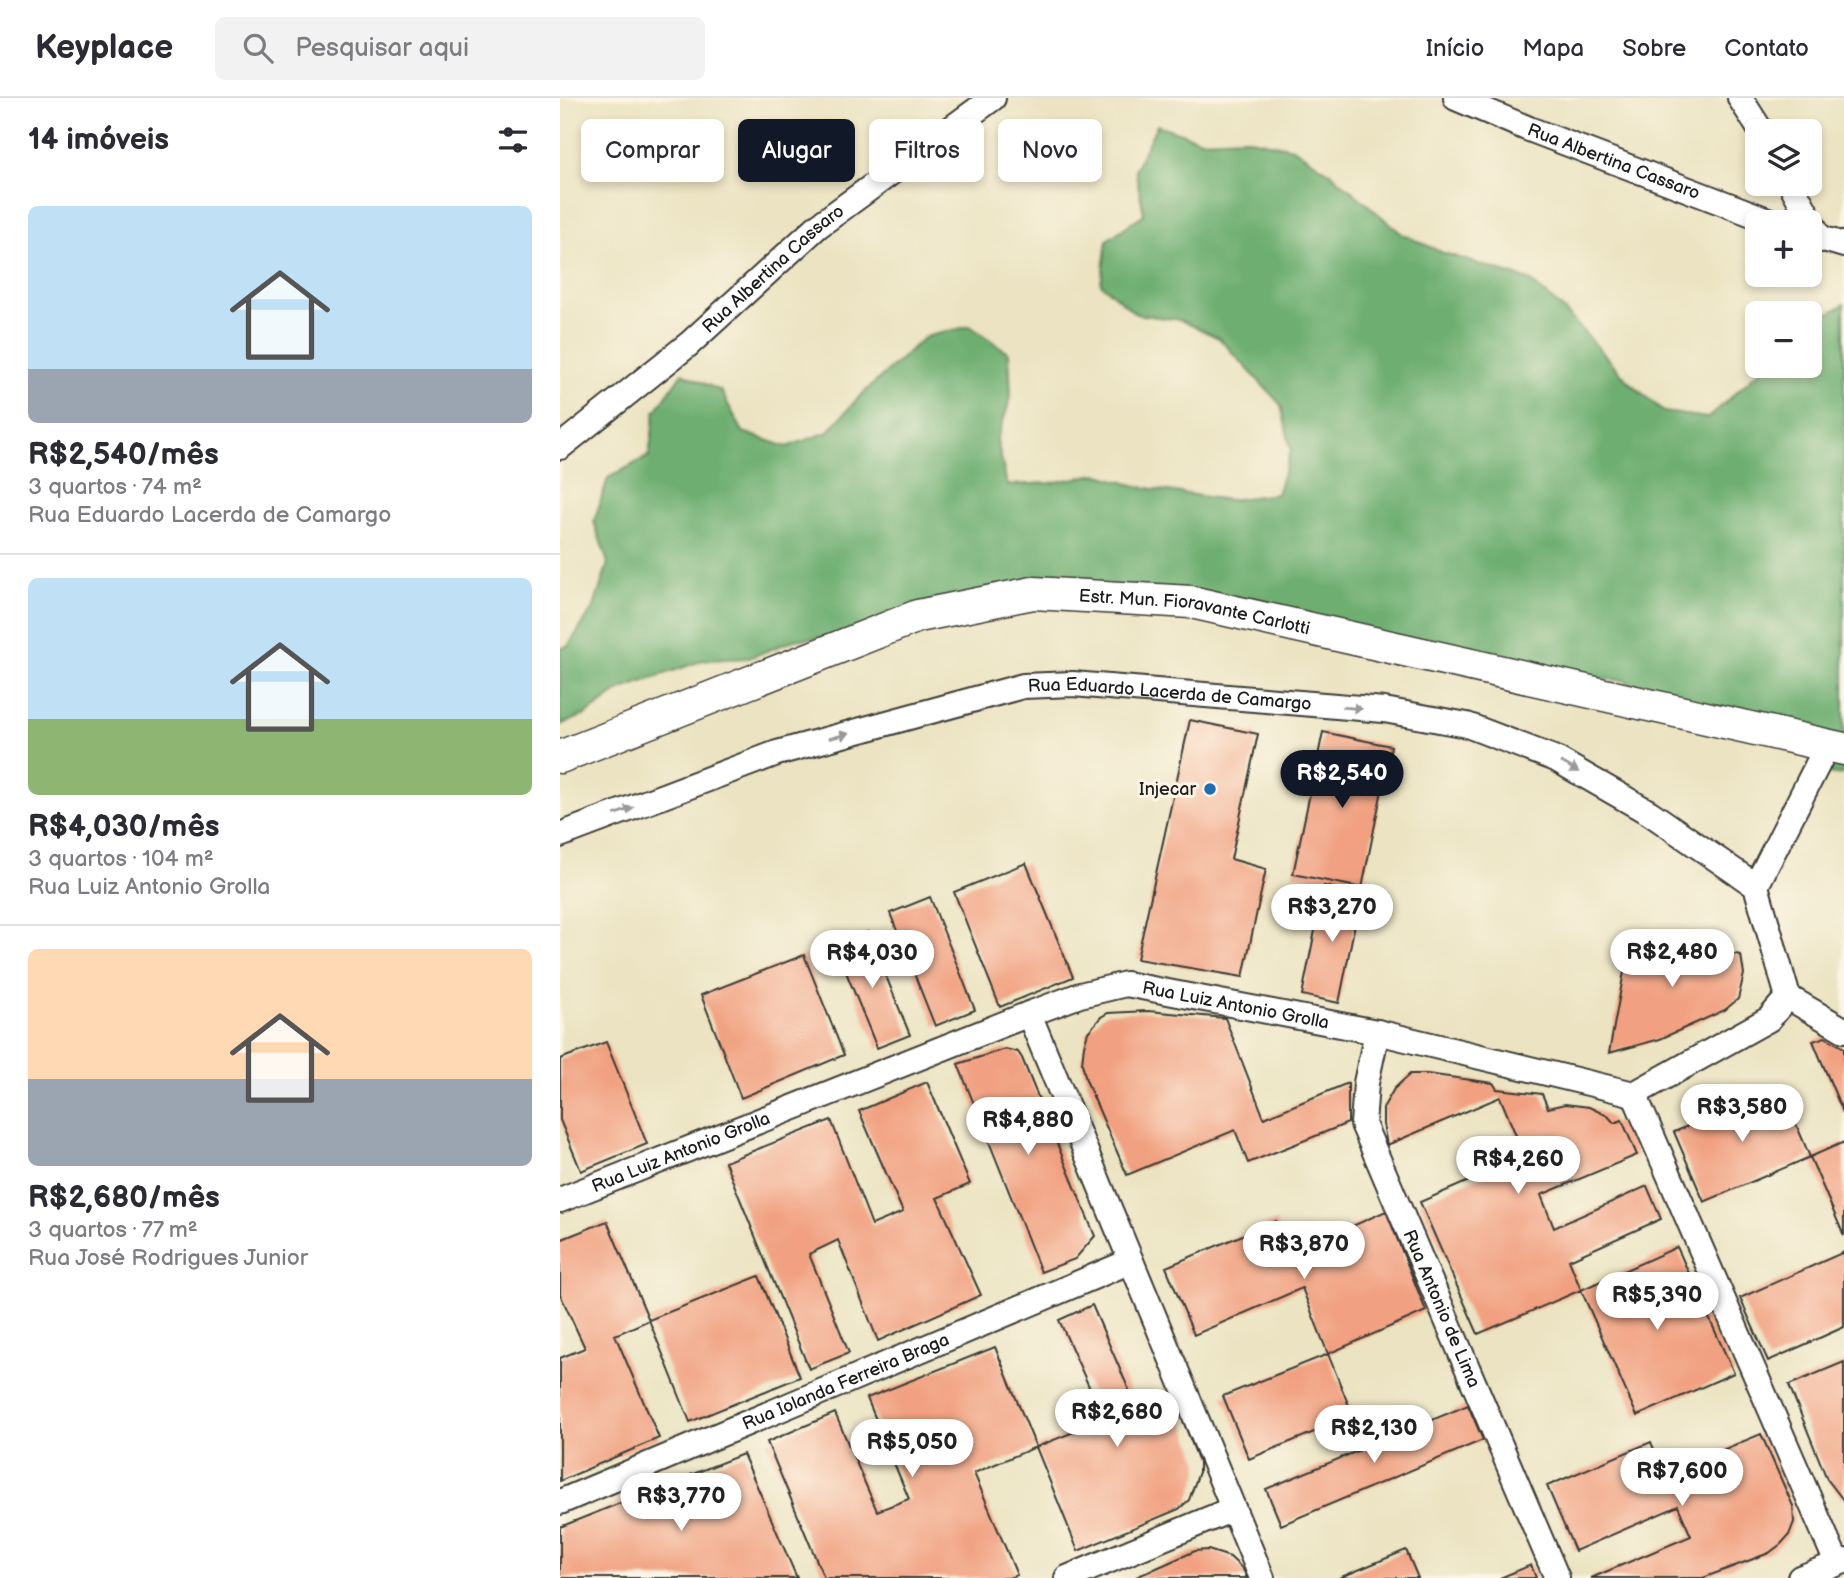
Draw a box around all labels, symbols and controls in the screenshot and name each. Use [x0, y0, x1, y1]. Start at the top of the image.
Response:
search box [215, 17, 705, 80]
text: Keyplace [35, 28, 173, 68]
icon: search [239, 29, 277, 67]
text: Pesquisar aqui [295, 33, 469, 64]
text: Início [1426, 34, 1484, 63]
text: Mapa [1522, 34, 1584, 63]
text: Sobre [1622, 34, 1686, 63]
text: Contato [1724, 34, 1809, 63]
chip: Comprar [581, 119, 724, 182]
chip: Alugar [738, 119, 855, 182]
chip: Filtros [869, 119, 984, 182]
chip: Novo [998, 119, 1102, 182]
street label: Rua Albertina Cassaro [1525, 119, 1703, 204]
map controls [1745, 119, 1822, 378]
button: layers [1745, 119, 1822, 196]
icon: filters [494, 121, 532, 159]
text: 14 imóveis [28, 122, 169, 158]
street label: Rua Albertina Cassaro [698, 200, 848, 337]
button: + [1745, 210, 1822, 287]
icon: home [217, 252, 343, 378]
button: − [1745, 301, 1822, 378]
text: R$2,540/mês [28, 437, 219, 473]
text: 3 quartos · 74 m² [28, 473, 202, 501]
text: Rua Eduardo Lacerda de Camargo [28, 501, 391, 529]
street label: Estr. Mun. Fioravante Carlotti [1078, 585, 1312, 639]
icon: home [217, 624, 343, 750]
street label: Rua Eduardo Lacerda de Camargo [1027, 673, 1312, 714]
one-way arrow [1342, 703, 1364, 714]
one-way arrow [828, 730, 850, 741]
pin: R$2,540 [1277, 750, 1407, 810]
text: R$2,540 [1297, 759, 1387, 787]
one-way arrow [1560, 761, 1579, 773]
place label: Injecar [1139, 779, 1197, 800]
marker: Injecar [1202, 781, 1218, 797]
one-way arrow [613, 805, 634, 816]
text: R$4,030/mês [28, 809, 220, 845]
text: 3 quartos · 104 m² [28, 845, 214, 873]
text: Rua Luiz Antonio Grolla [28, 873, 270, 901]
pin: R$3,270 [1267, 884, 1397, 944]
text: R$3,270 [1287, 893, 1377, 921]
pin: R$4,030 [807, 930, 937, 990]
pin: R$2,480 [1607, 930, 1737, 989]
text: R$2,480 [1626, 938, 1718, 966]
text: R$4,030 [826, 939, 918, 967]
street label: Rua Luiz Antonio Grolla [1141, 977, 1331, 1033]
icon: home [217, 995, 343, 1121]
pin: R$3,580 [1677, 1084, 1807, 1144]
text: R$3,580 [1697, 1093, 1787, 1121]
pin: R$4,880 [963, 1098, 1093, 1157]
text: R$4,880 [982, 1106, 1074, 1134]
street label: Rua Luiz Antonio Grolla [589, 1107, 773, 1197]
pin: R$4,260 [1453, 1136, 1583, 1196]
text: R$4,260 [1472, 1145, 1564, 1173]
text: R$2,680/mês [28, 1180, 220, 1216]
text: 3 quartos · 77 m² [28, 1216, 198, 1244]
pin: R$3,870 [1239, 1222, 1369, 1281]
street label: Rua Antonio de Lima [1399, 1227, 1485, 1391]
text: R$3,870 [1259, 1230, 1349, 1258]
text: Rua José Rodrigues Junior [28, 1244, 308, 1272]
pin: R$5,390 [1592, 1272, 1722, 1332]
text: R$5,390 [1612, 1281, 1702, 1309]
street label: Rua Iolanda Ferreira Braga [739, 1329, 952, 1434]
pin: R$2,680 [1052, 1390, 1182, 1449]
text: R$2,680 [1071, 1398, 1163, 1426]
pin: R$2,130 [1309, 1406, 1439, 1465]
text: R$2,130 [1330, 1414, 1418, 1442]
pin: R$5,050 [847, 1420, 977, 1479]
text: R$5,050 [866, 1428, 958, 1456]
pin: R$7,600 [1617, 1448, 1747, 1508]
text: R$7,600 [1636, 1457, 1728, 1485]
pin: R$3,770 [616, 1474, 746, 1533]
text: R$3,770 [636, 1482, 726, 1510]

